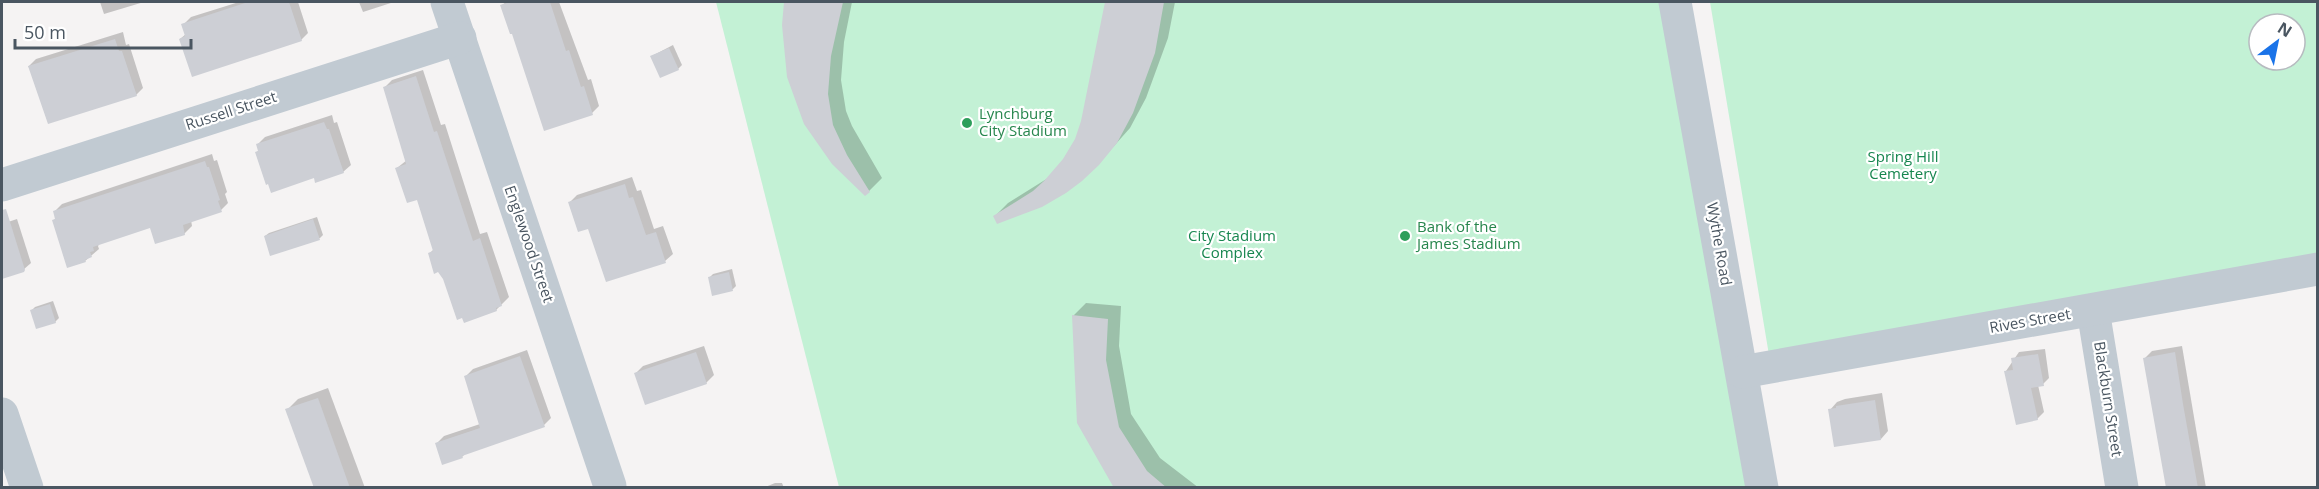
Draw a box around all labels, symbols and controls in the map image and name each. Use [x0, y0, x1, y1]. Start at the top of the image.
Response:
scale bar [15, 12, 190, 50]
north arrow [2247, 12, 2307, 72]
text: N [2274, 17, 2296, 42]
text: 50 m [24, 20, 66, 44]
street label: Russell Street [183, 86, 279, 134]
place label: Lynchburg City Stadium [979, 103, 1067, 140]
marker: Lynchburg City Stadium [960, 116, 974, 130]
park label: Spring Hill Cemetery [1868, 146, 1938, 183]
street label: Englewood Street [501, 182, 559, 305]
street label: Wythe Road [1703, 201, 1737, 287]
place label: Bank of the James Stadium [1415, 216, 1521, 253]
park label: City Stadium Complex [1188, 225, 1276, 262]
marker: Bank of the James Stadium [1398, 229, 1412, 243]
street label: Rives Street [1988, 303, 2072, 337]
street label: Blackburn Street [2090, 340, 2128, 458]

